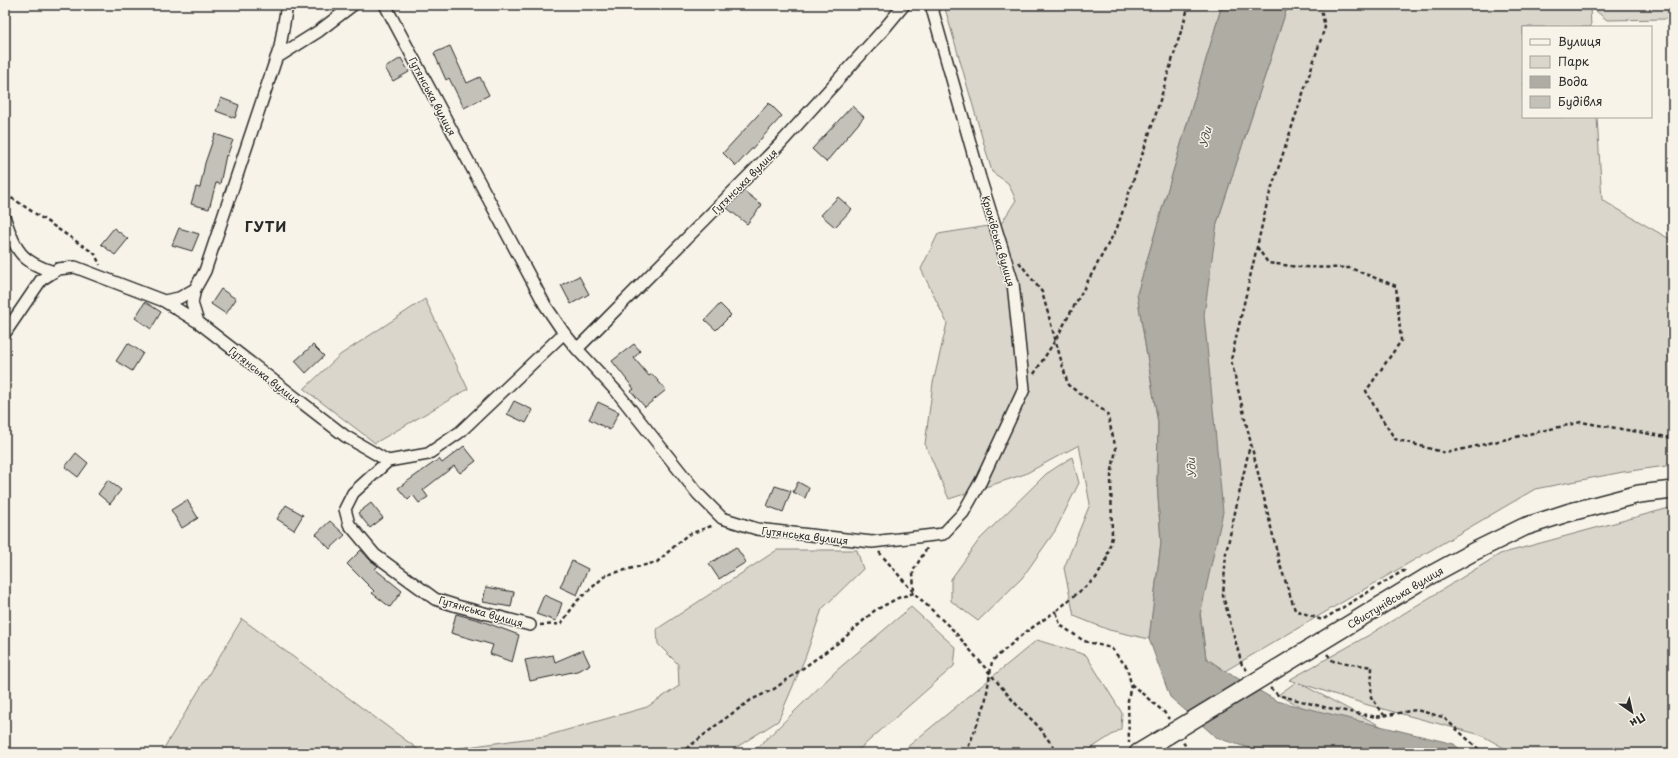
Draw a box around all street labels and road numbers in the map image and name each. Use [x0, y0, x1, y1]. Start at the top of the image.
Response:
street label: Гутянська вулиця [405, 54, 460, 138]
street label: Гутянська вулиця [708, 145, 781, 218]
street label: Крюківська вулиця [979, 194, 1019, 288]
street label: Гутянська вулиця [225, 342, 304, 409]
street label: Гутянська вулиця [761, 522, 849, 549]
street label: Свистунівська вулиця [1344, 562, 1446, 633]
street label: Гутянська вулиця [437, 592, 525, 631]

